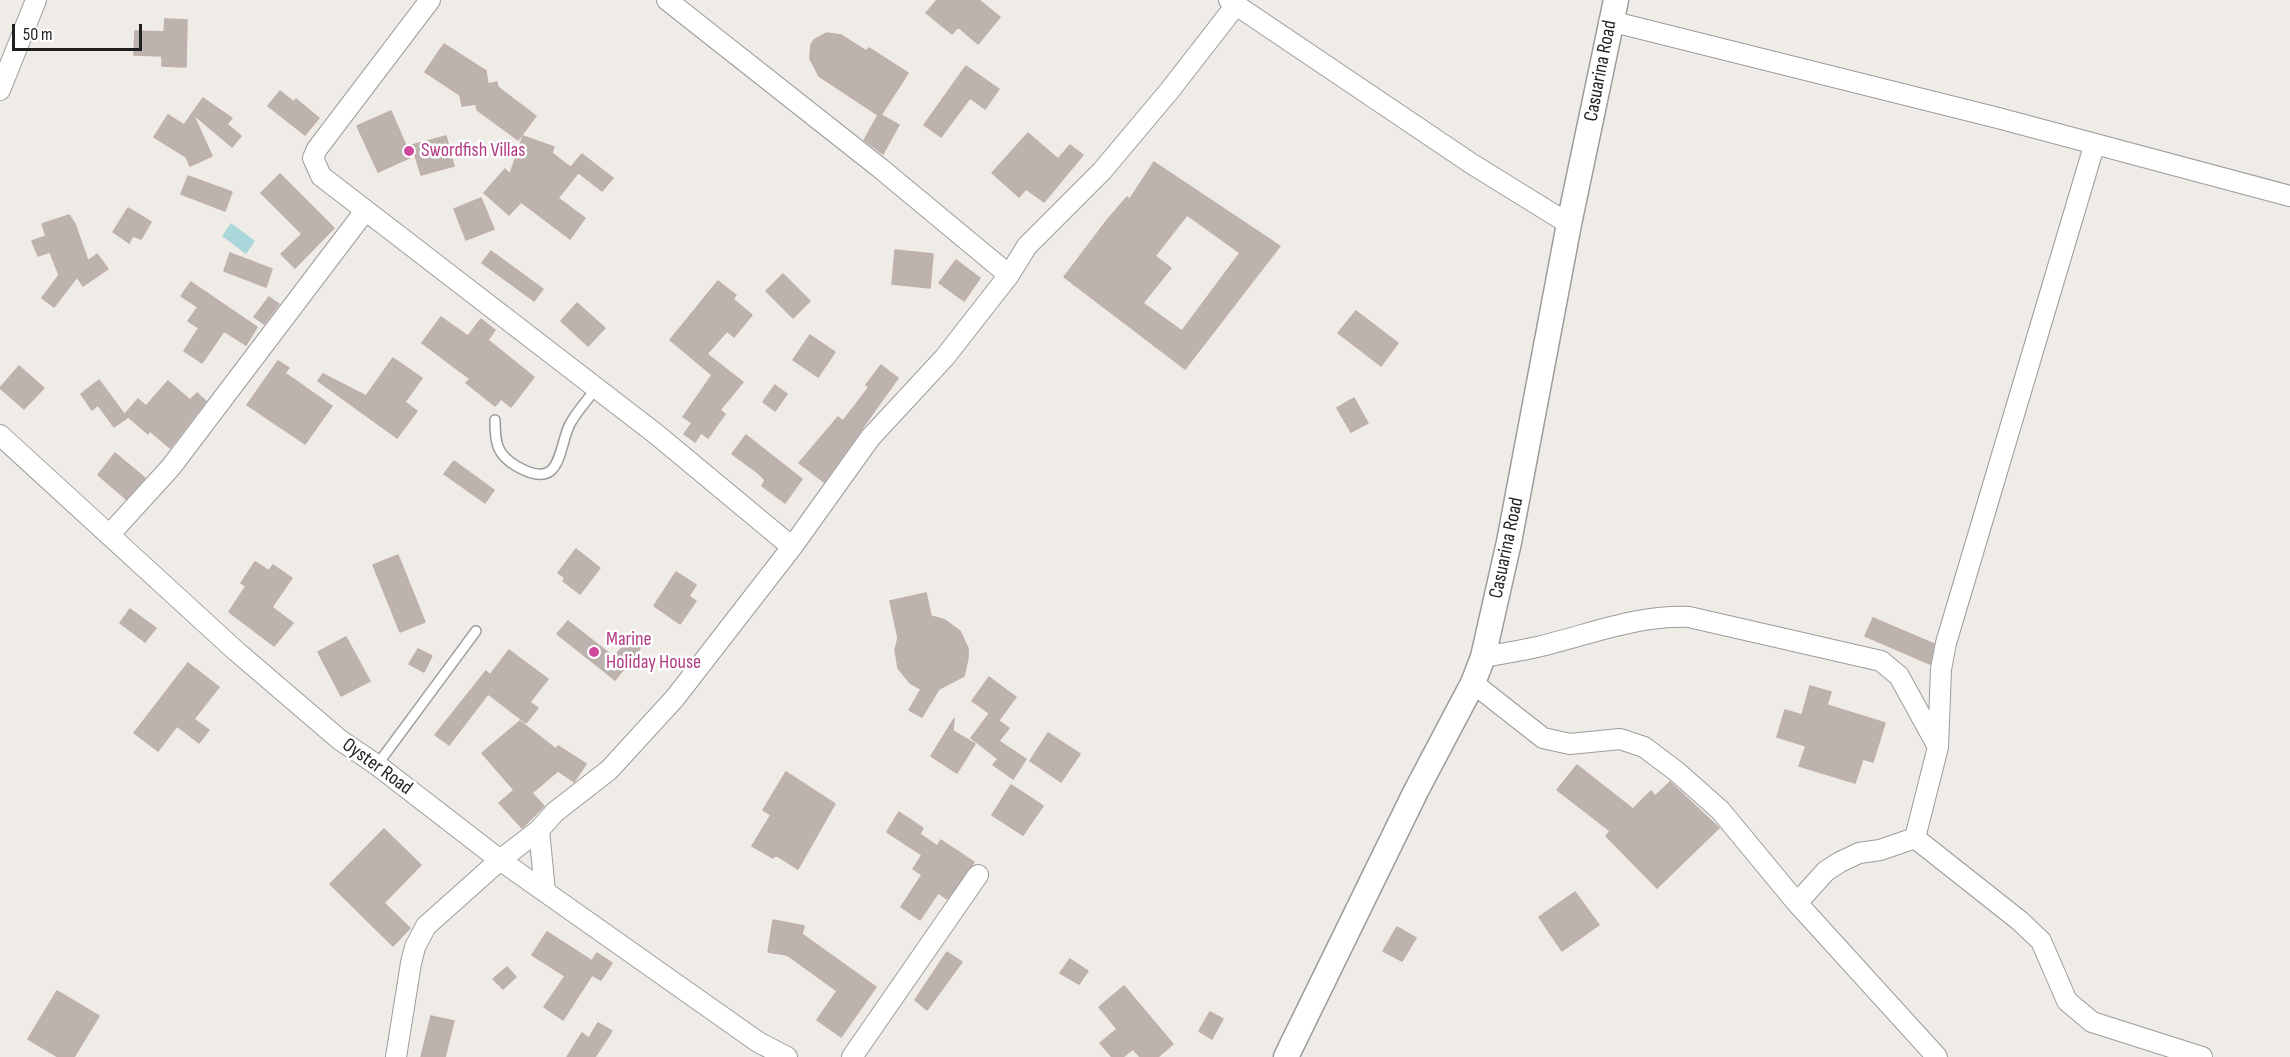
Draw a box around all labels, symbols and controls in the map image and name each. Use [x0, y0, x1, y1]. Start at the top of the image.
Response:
scale bar [15, 12, 146, 50]
street label: Casuarina Road [1579, 18, 1623, 124]
text: 50 m [23, 24, 53, 45]
place label: Swordfish Villas [421, 139, 525, 163]
marker: Swordfish Villas [402, 144, 416, 158]
street label: Casuarina Road [1485, 495, 1529, 601]
place label: Marine Holiday House [606, 628, 701, 675]
marker: Marine Holiday House [587, 645, 601, 659]
street label: Oyster Road [337, 733, 417, 801]

